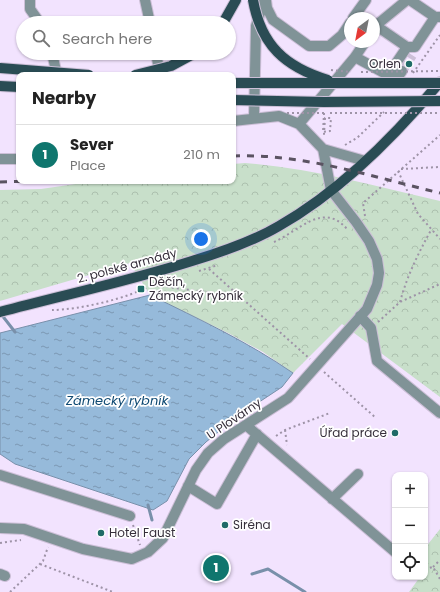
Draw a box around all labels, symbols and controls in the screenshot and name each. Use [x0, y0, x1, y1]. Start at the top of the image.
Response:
north arrow [344, 12, 380, 48]
search box [16, 16, 236, 60]
icon: search [30, 27, 52, 49]
text: Search here [62, 28, 152, 49]
place label: Orlen [369, 55, 401, 72]
marker: Orlen [404, 59, 414, 69]
text: Nearby [32, 86, 96, 110]
text: Sever [70, 134, 114, 155]
text: 1 [43, 145, 47, 164]
text: 210 m [183, 145, 220, 164]
text: Place [70, 156, 105, 175]
your location [191, 229, 211, 249]
street label: 2. polské armády [75, 244, 179, 287]
place label: Děčín, Zámecký rybník [149, 273, 244, 304]
marker: Děčín, Zámecký rybník [136, 284, 146, 294]
water label: Zámecký rybník [65, 391, 169, 410]
street label: U Plovárny [203, 394, 265, 443]
place label: Úřad práce [320, 424, 387, 441]
marker: Úřad práce [390, 428, 400, 438]
map controls [392, 472, 428, 580]
button: + [392, 472, 428, 508]
button: − [392, 508, 428, 544]
place label: Siréna [233, 516, 271, 533]
marker: Siréna [220, 520, 230, 530]
place label: Hotel Faust [109, 524, 175, 541]
marker: Hotel Faust [96, 528, 106, 538]
button: locate [392, 544, 428, 580]
pin: 1 [203, 553, 229, 583]

